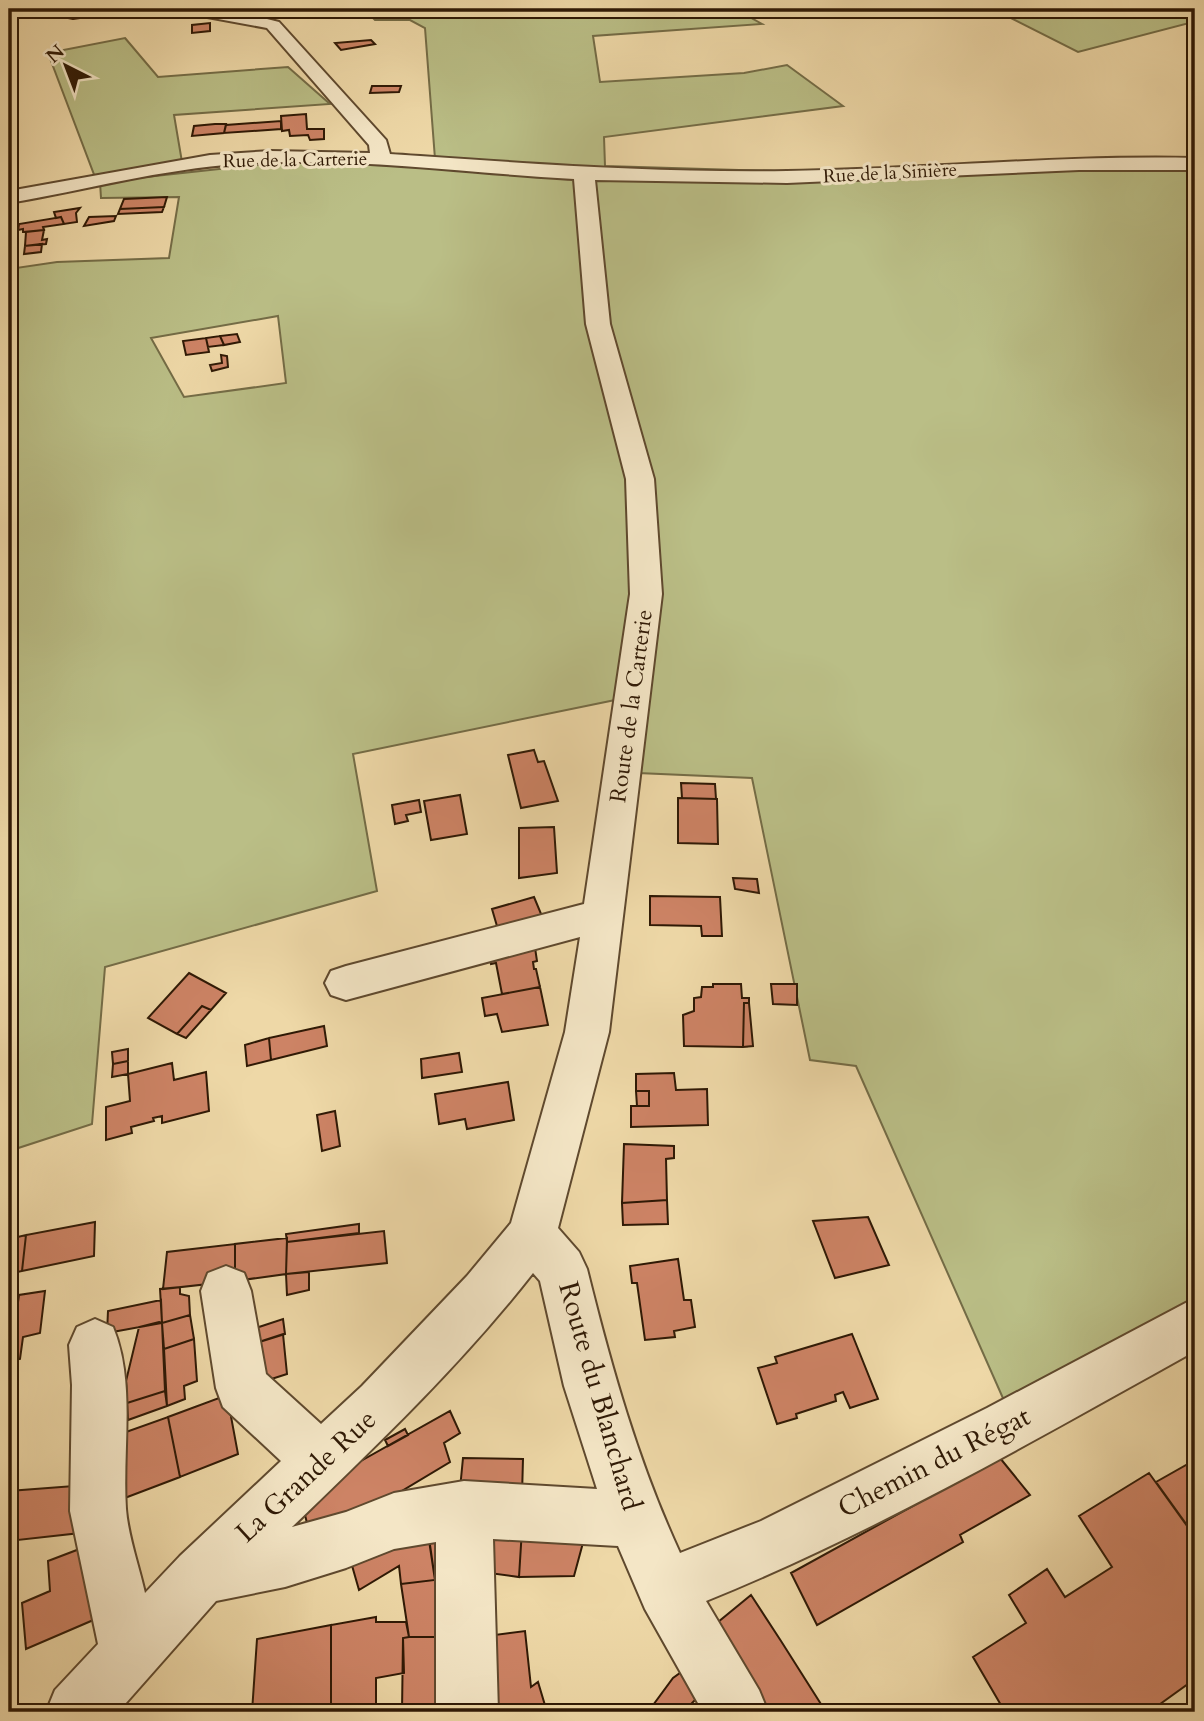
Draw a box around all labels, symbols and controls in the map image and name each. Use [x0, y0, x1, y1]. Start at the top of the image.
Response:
north arrow [32, 32, 102, 102]
text: N [40, 39, 70, 69]
street label: Rue de la Carterie [223, 146, 367, 174]
street label: Rue de la Sinière [822, 156, 958, 190]
street label: Route de la Carterie [602, 607, 660, 805]
street label: Route du Blanchard [549, 1277, 651, 1515]
street label: Chemin du Régat [831, 1397, 1037, 1527]
street label: La Grande Rue [227, 1401, 385, 1551]

